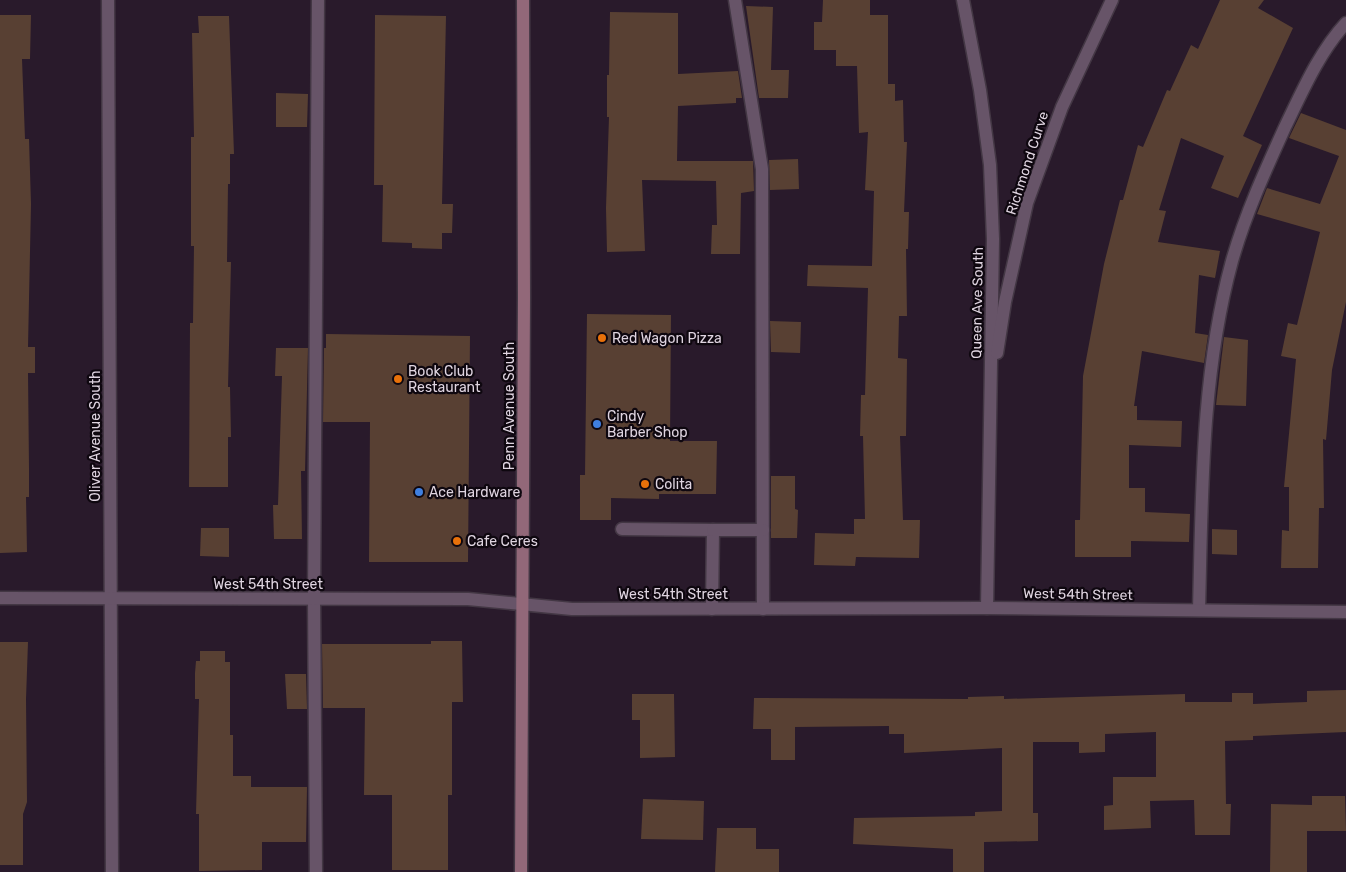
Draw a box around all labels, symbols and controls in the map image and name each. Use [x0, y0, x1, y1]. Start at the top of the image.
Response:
street label: Richmond Curve [1003, 109, 1052, 217]
street label: Queen Ave South [968, 247, 987, 359]
place label: Red Wagon Pizza [612, 330, 722, 347]
marker: Red Wagon Pizza [596, 332, 608, 344]
street label: Penn Avenue South [501, 342, 518, 470]
place label: Book Club Restaurant [408, 363, 481, 396]
street label: Oliver Avenue South [87, 370, 104, 502]
marker: Book Club Restaurant [392, 373, 404, 385]
place label: Cindy Barber Shop [607, 408, 688, 441]
marker: Cindy Barber Shop [591, 418, 603, 430]
place label: Colita [655, 476, 692, 493]
marker: Colita [639, 478, 651, 490]
place label: Ace Hardware [429, 484, 520, 501]
marker: Ace Hardware [413, 486, 425, 498]
place label: Cafe Ceres [467, 533, 538, 550]
marker: Cafe Ceres [451, 535, 463, 547]
street label: West 54th Street [213, 576, 323, 593]
street label: West 54th Street [1023, 585, 1134, 604]
street label: West 54th Street [618, 586, 728, 603]

